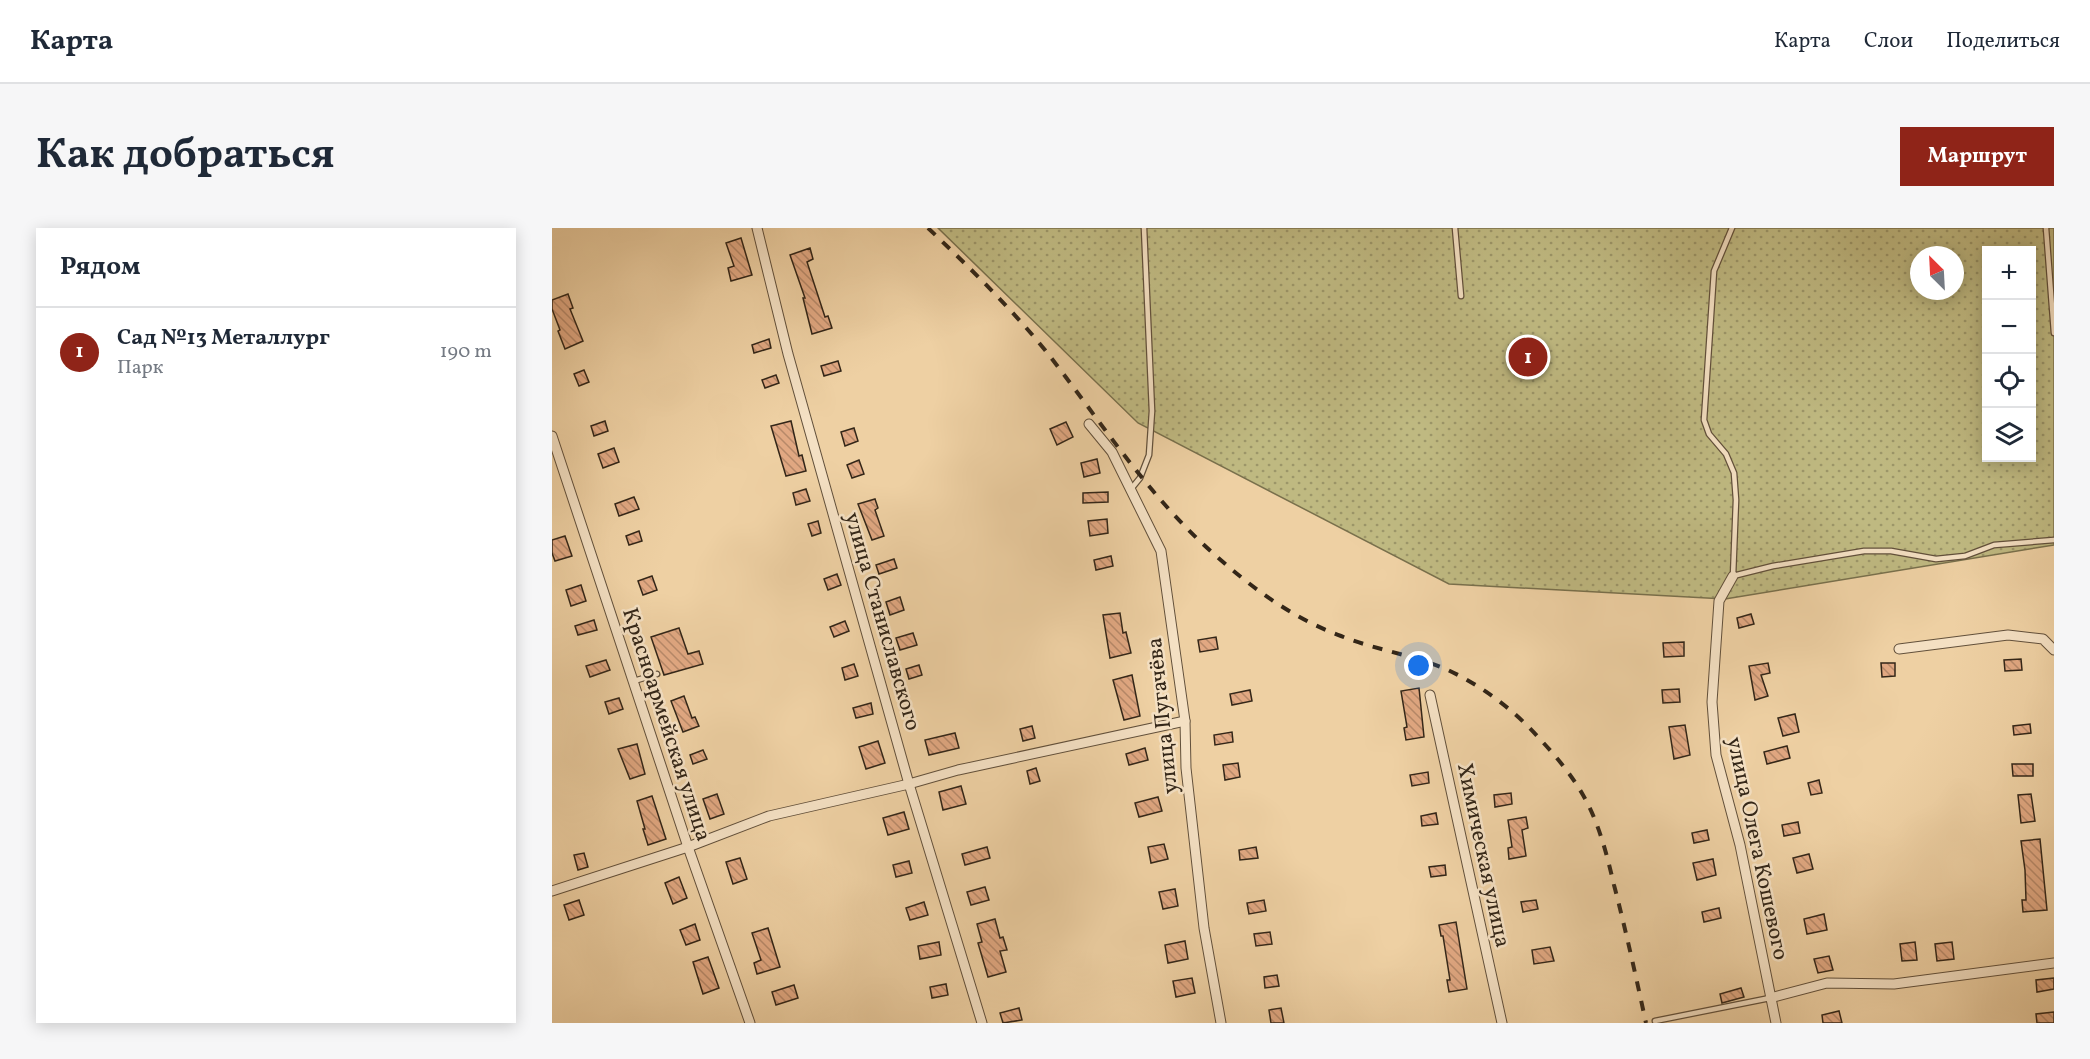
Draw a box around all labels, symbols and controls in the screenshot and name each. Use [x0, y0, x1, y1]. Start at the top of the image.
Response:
text: Карта [30, 22, 113, 61]
text: Карта [1774, 27, 1831, 56]
text: Слои [1864, 27, 1913, 56]
text: Поделиться [1946, 27, 2060, 56]
text: Как добраться [36, 127, 335, 186]
button: Маршрут [1900, 127, 2054, 186]
north arrow [1910, 246, 1964, 300]
map controls [1982, 246, 2036, 462]
button: + [1982, 246, 2036, 300]
text: Рядом [60, 249, 140, 285]
button: − [1982, 300, 2036, 354]
text: Сад №13 Металлург [117, 323, 330, 354]
pin: 1 [1508, 334, 1548, 380]
text: 1 [75, 338, 84, 366]
text: 190 m [440, 338, 492, 366]
text: Парк [117, 354, 163, 382]
button: locate [1982, 354, 2036, 408]
button: layers [1982, 408, 2036, 462]
street label: улица Станиславского [836, 509, 928, 735]
street label: Красноармейская улица [613, 604, 718, 846]
street label: улица Пугачёва [1140, 636, 1187, 796]
your location [1404, 651, 1433, 680]
street label: улица Олега Кошевого [1718, 734, 1795, 963]
street label: Химическая улица [1448, 760, 1517, 951]

